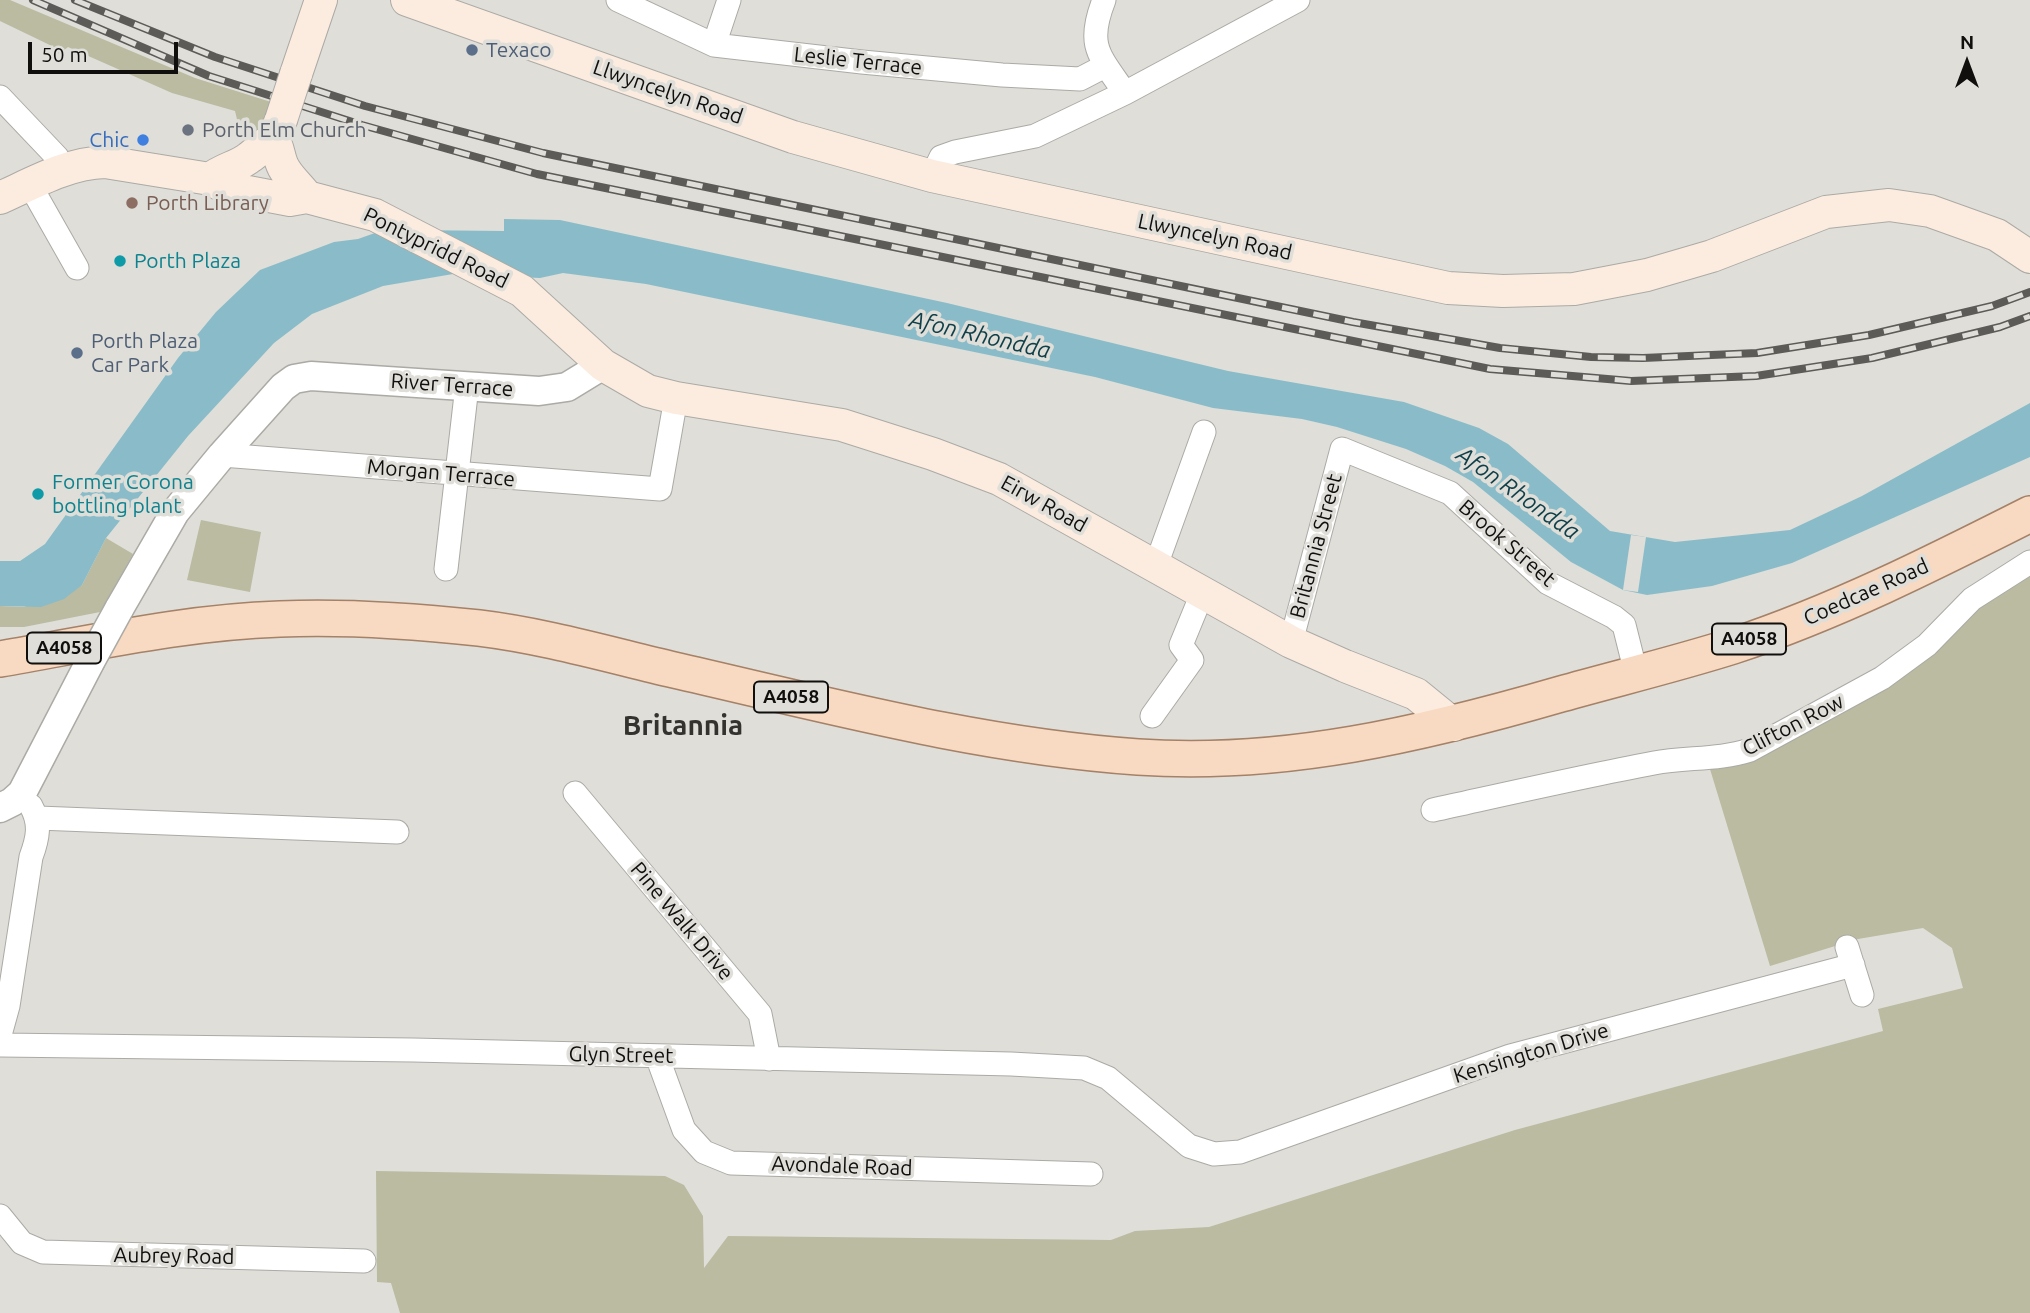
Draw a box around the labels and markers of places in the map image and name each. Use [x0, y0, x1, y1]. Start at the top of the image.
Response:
place label: Texaco [486, 37, 552, 63]
marker: Texaco [464, 42, 480, 58]
place label: Porth Elm Church [202, 117, 366, 143]
marker: Porth Elm Church [180, 122, 196, 138]
place label: Chic [89, 127, 129, 153]
marker: Chic [135, 132, 151, 148]
place label: Porth Library [146, 190, 269, 216]
marker: Porth Library [124, 195, 140, 211]
place label: Porth Plaza [134, 248, 241, 274]
marker: Porth Plaza [112, 253, 128, 269]
place label: Porth Plaza Car Park [91, 328, 198, 378]
marker: Porth Plaza Car Park [69, 345, 85, 361]
place label: Former Corona bottling plant [52, 469, 194, 519]
marker: Former Corona bottling plant [30, 486, 46, 502]

